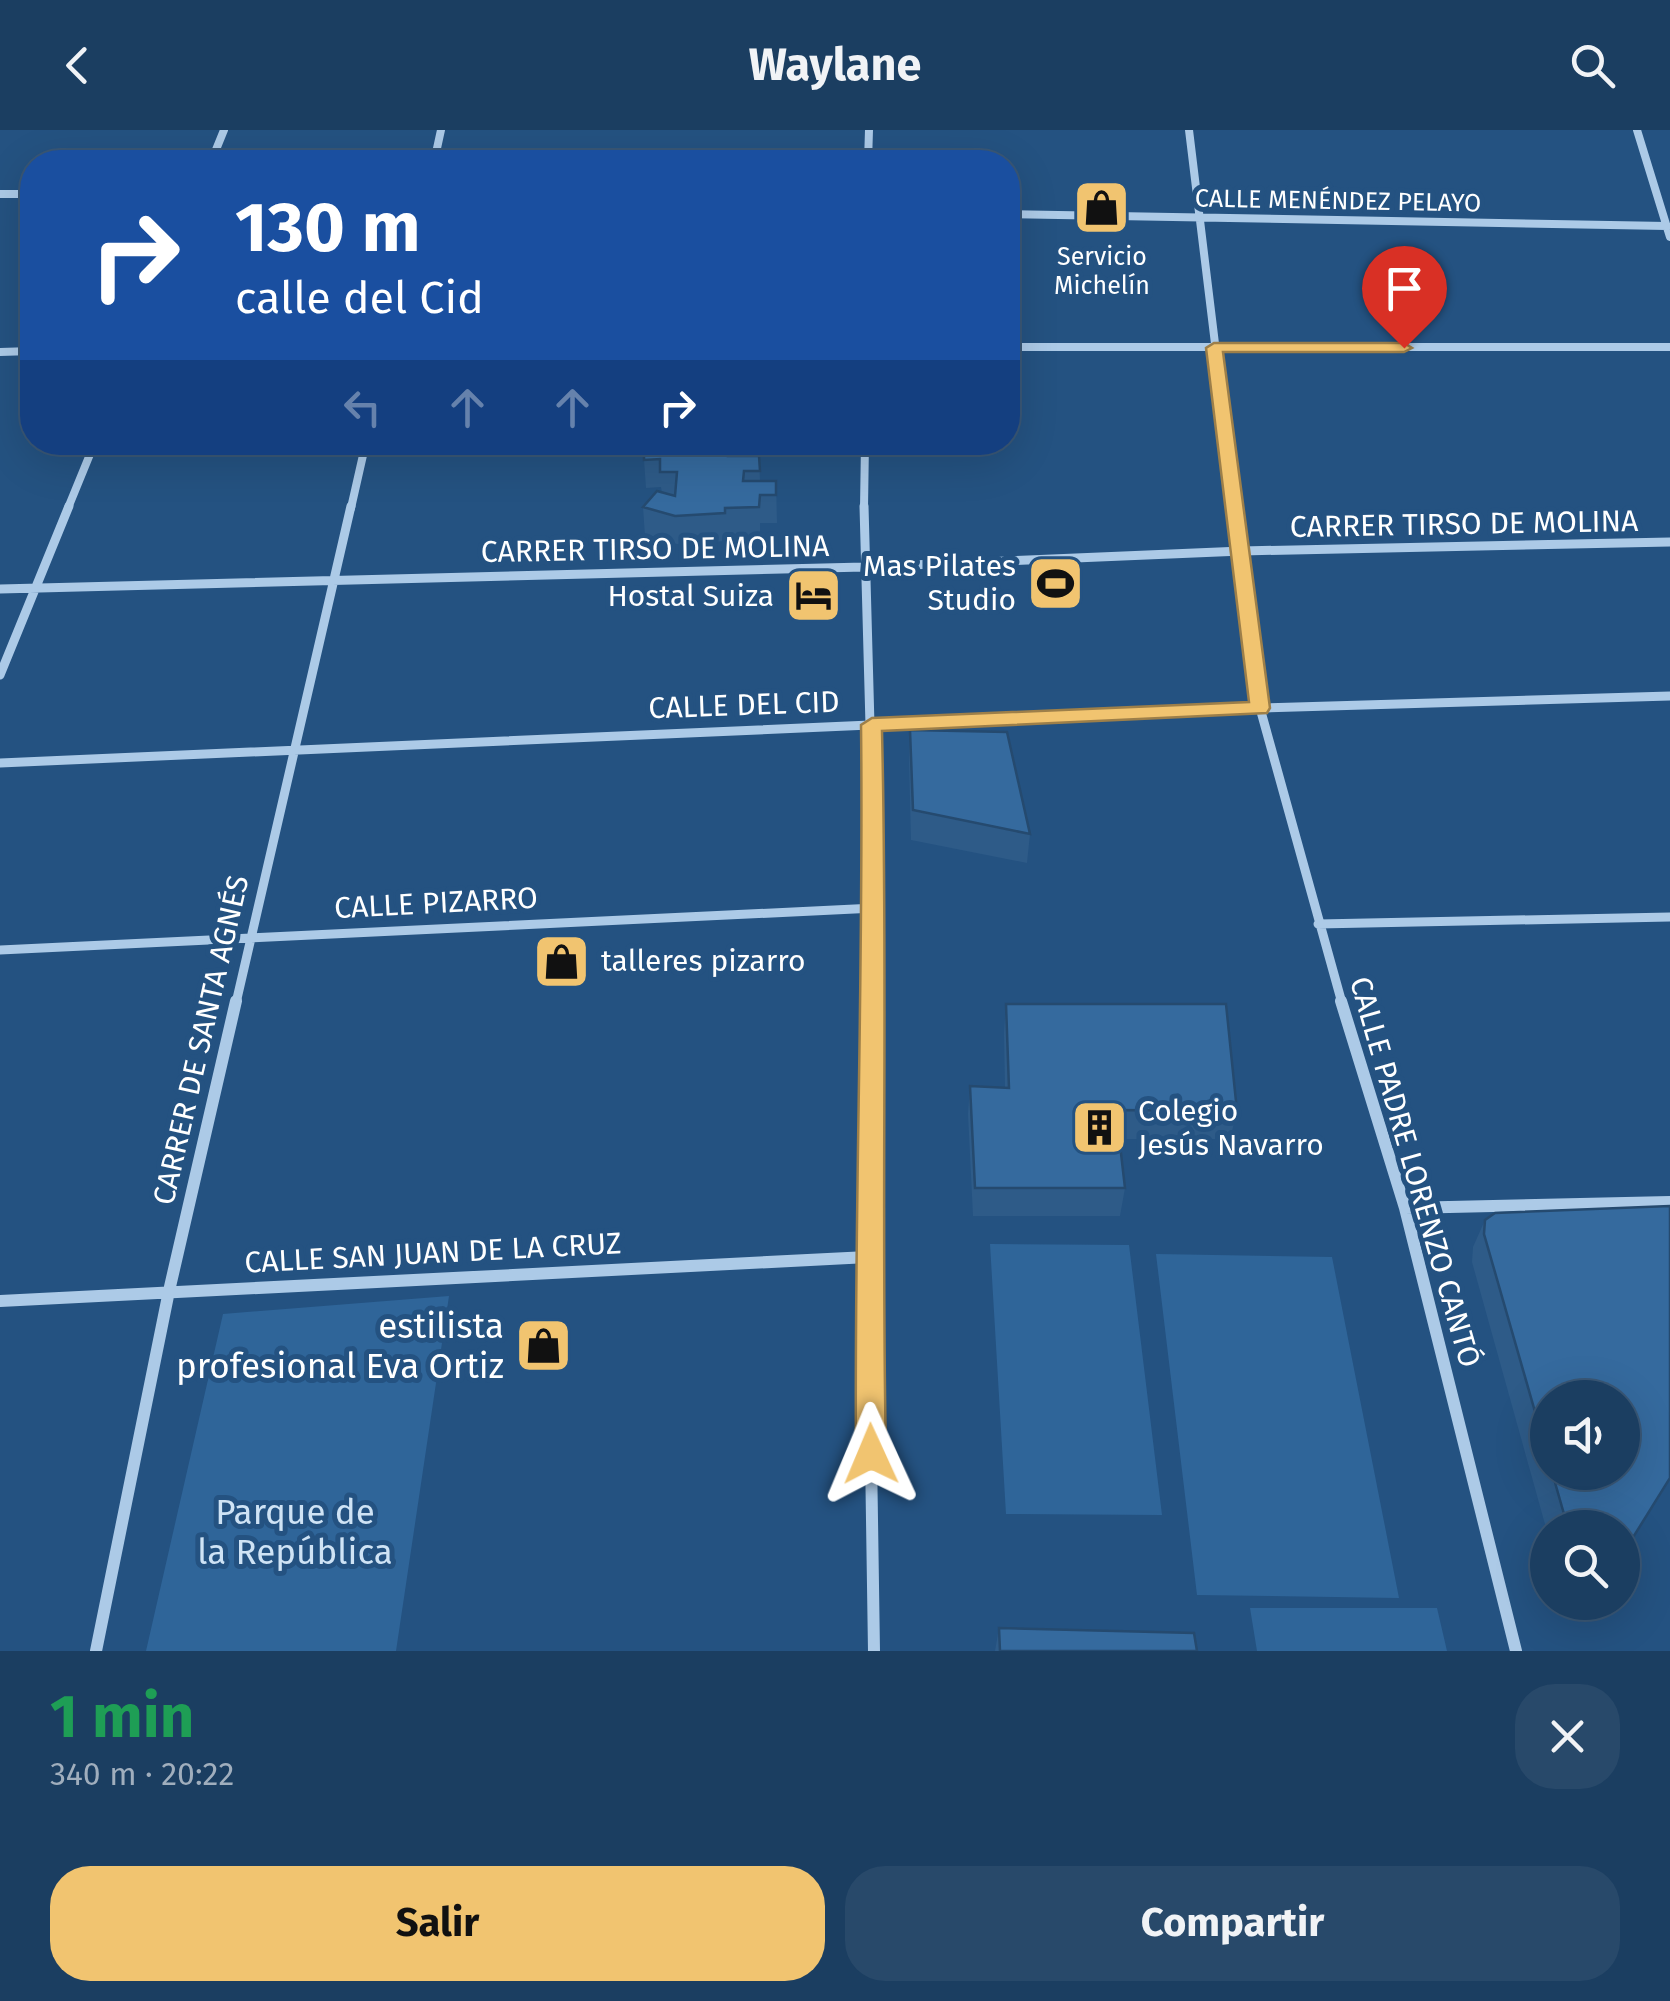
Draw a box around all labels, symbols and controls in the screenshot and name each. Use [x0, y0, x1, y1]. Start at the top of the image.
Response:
icon: back [50, 38, 105, 93]
text: Waylane [749, 38, 921, 92]
icon: search [1565, 38, 1620, 93]
shop icon: Servicio Michelín [1072, 177, 1132, 237]
street label: CALLE MENÉNDEZ PELAYO [1195, 183, 1481, 218]
text: 130 m [235, 186, 421, 270]
icon: right [70, 190, 200, 320]
place label: Servicio Michelín [1054, 242, 1150, 301]
pin [1362, 246, 1447, 349]
icon: arrive [1377, 261, 1432, 316]
text: calle del Cid [235, 271, 484, 325]
icon: left [335, 380, 390, 435]
icon: ahead [440, 380, 495, 435]
icon: ahead [545, 380, 600, 435]
icon: right [650, 380, 705, 435]
street label: CARRER TIRSO DE MOLINA [1290, 503, 1639, 545]
street label: CARRER TIRSO DE MOLINA [481, 528, 830, 570]
place label: Mas Pilates Studio [863, 548, 1016, 618]
sports icon: Mas Pilates Studio [1025, 553, 1085, 613]
hotel icon: Hostal Suiza [783, 566, 843, 626]
place label: Hostal Suiza [607, 578, 774, 614]
street label: CALLE DEL CID [648, 684, 840, 726]
street label: CARRER DE SANTA AGNÉS [146, 872, 256, 1208]
street label: CALLE PIZARRO [333, 880, 539, 926]
shop icon: talleres pizarro [532, 931, 592, 991]
place label: talleres pizarro [601, 943, 805, 979]
street label: CALLE PADRE LORENZO CANTÓ [1342, 973, 1488, 1371]
place label: Colegio Jesús Navarro [1138, 1093, 1324, 1163]
building icon: Colegio Jesús Navarro [1069, 1098, 1129, 1158]
street label: CALLE SAN JUAN DE LA CRUZ [244, 1225, 622, 1281]
place label: estilista profesional Eva Ortiz [176, 1305, 504, 1387]
shop icon: estilista profesional Eva Ortiz [513, 1316, 573, 1376]
map controls [1530, 1380, 1640, 1620]
button: sound [1530, 1380, 1640, 1490]
position arrow [819, 1402, 923, 1506]
park label: Parque de la República [197, 1491, 393, 1573]
button: search [1530, 1510, 1640, 1620]
text: 1 min [50, 1681, 194, 1753]
button: close [1515, 1684, 1620, 1789]
text: 340 m · 20:22 [50, 1755, 234, 1793]
button: Salir [50, 1866, 825, 1981]
button: Compartir [845, 1866, 1620, 1981]

